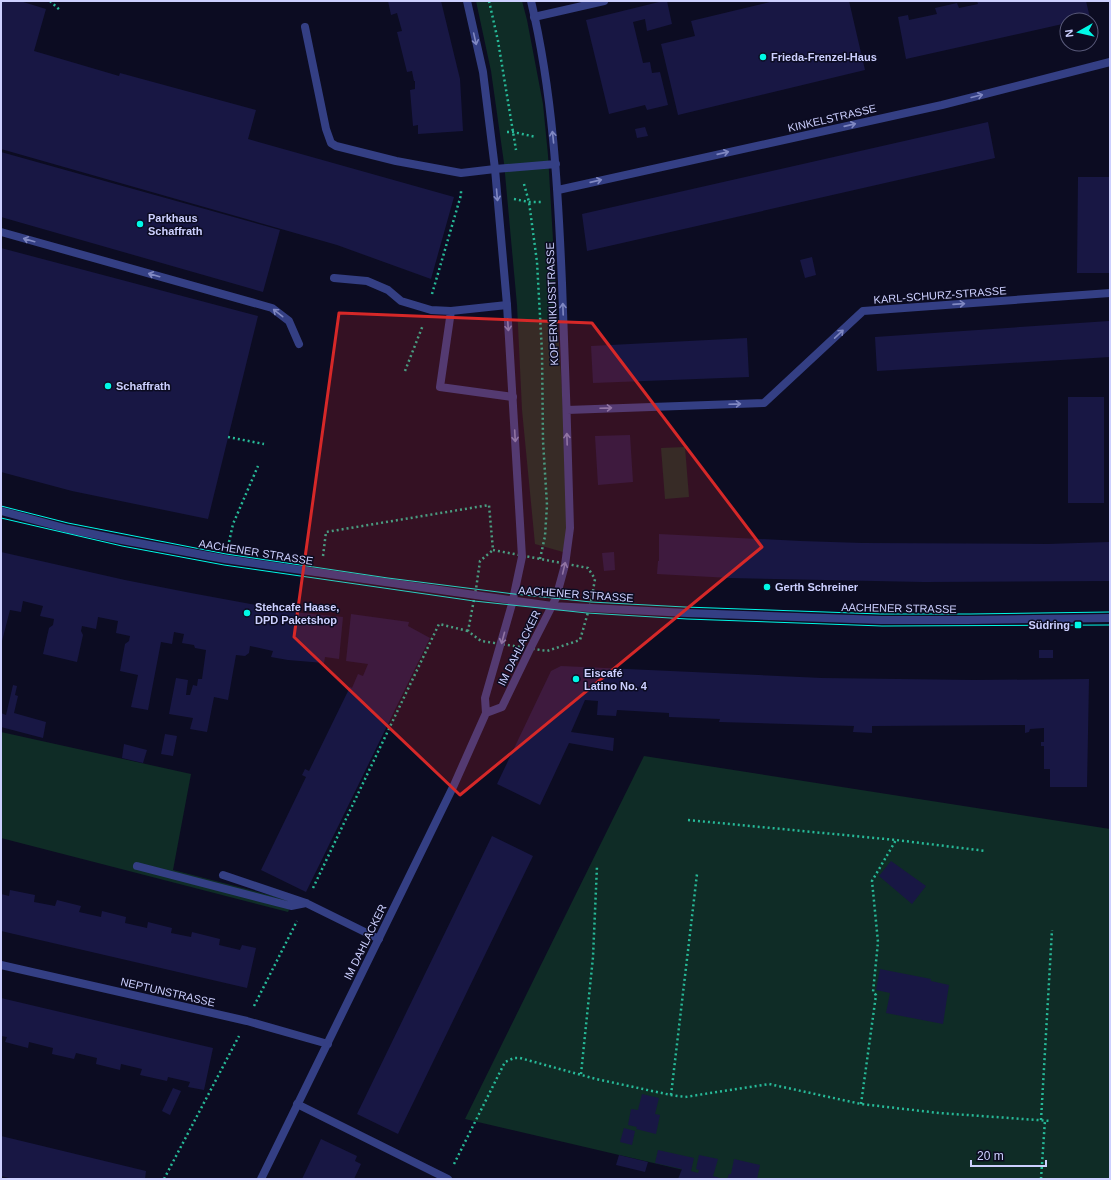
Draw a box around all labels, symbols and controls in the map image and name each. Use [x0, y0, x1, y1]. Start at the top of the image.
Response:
north arrow [1059, 12, 1099, 52]
text: N [1063, 29, 1076, 38]
one-way arrow [472, 32, 480, 45]
place label: Frieda-Frenzel-Haus [771, 51, 877, 63]
marker: Frieda-Frenzel-Haus [758, 52, 768, 62]
one-way arrow [970, 92, 983, 99]
street label: KINKELSTRASSE [787, 102, 877, 134]
one-way arrow [843, 121, 856, 129]
one-way arrow [549, 131, 557, 144]
one-way arrow [716, 149, 729, 157]
one-way arrow [589, 177, 602, 185]
one-way arrow [494, 188, 501, 201]
place label: Parkhaus Schaffrath [148, 212, 203, 237]
marker: Parkhaus Schaffrath [135, 219, 145, 229]
one-way arrow [23, 236, 36, 243]
street label: KOPERNIKUSSTRASSE [544, 242, 560, 366]
one-way arrow [148, 271, 161, 278]
street label: KARL-SCHURZ-STRASSE [873, 284, 1007, 306]
one-way arrow [952, 301, 965, 308]
one-way arrow [559, 303, 567, 316]
one-way arrow [273, 308, 284, 317]
one-way arrow [504, 318, 512, 331]
one-way arrow [833, 330, 843, 339]
place label: Schaffrath [116, 380, 171, 392]
marker: Schaffrath [103, 381, 113, 391]
one-way arrow [728, 400, 741, 407]
one-way arrow [599, 404, 612, 412]
one-way arrow [511, 429, 518, 442]
one-way arrow [564, 433, 571, 446]
street label: AACHENER STRASSE [198, 537, 314, 567]
one-way arrow [560, 562, 568, 575]
place label: Gerth Schreiner [775, 581, 859, 593]
marker: Gerth Schreiner [762, 582, 772, 592]
street label: AACHENER STRASSE [518, 584, 634, 604]
place label: Stehcafe Haase, DPD Paketshop [255, 601, 339, 626]
street label: AACHENER STRASSE [841, 601, 957, 615]
marker: Stehcafe Haase, DPD Paketshop [242, 608, 252, 618]
street label: IM DAHLACKER [496, 608, 543, 688]
place label: Südring [1028, 619, 1070, 631]
marker: Südring [1073, 620, 1083, 630]
one-way arrow [499, 631, 506, 644]
place label: Eiscafé Latino No. 4 [584, 667, 648, 692]
marker: Eiscafé Latino No. 4 [571, 674, 581, 684]
street label: IM DAHLACKER [342, 902, 389, 982]
street label: NEPTUNSTRASSE [120, 975, 216, 1009]
scale bar [971, 1142, 1046, 1168]
text: 20 m [977, 1149, 1004, 1163]

